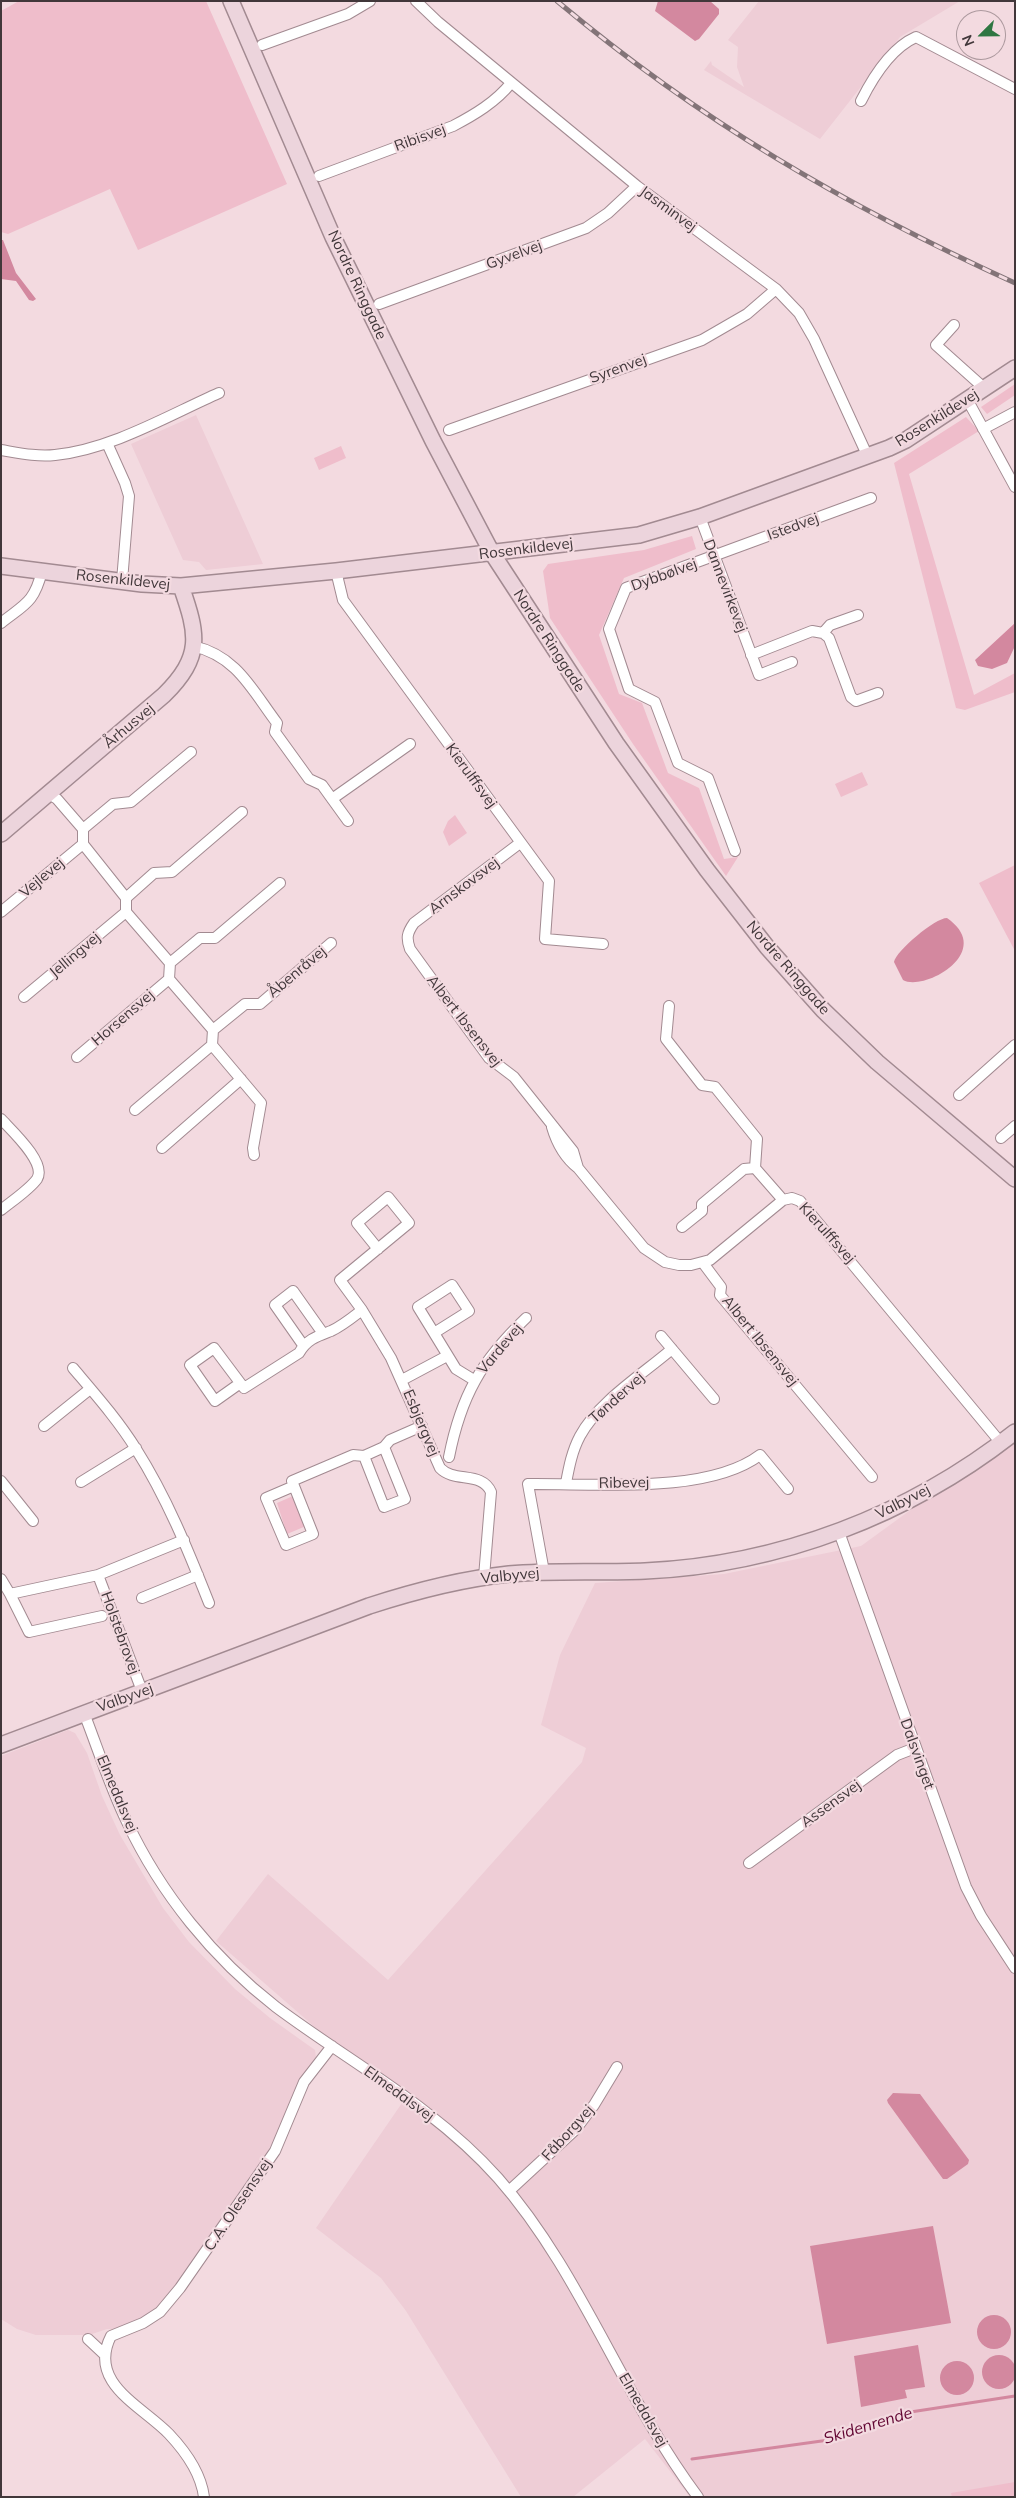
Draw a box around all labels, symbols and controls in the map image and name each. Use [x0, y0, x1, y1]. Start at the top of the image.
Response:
north arrow [956, 10, 1006, 60]
text: N [958, 32, 978, 49]
street label: Ribisvej [392, 120, 448, 156]
street label: Jasminvej [636, 182, 700, 236]
street label: Nordre Ringgade [324, 227, 390, 343]
street label: Gyvelvej [484, 237, 544, 273]
street label: Syrenvej [587, 350, 649, 388]
street label: Rosenkildevej [892, 385, 982, 451]
street label: Istedvej [765, 509, 821, 545]
street label: Rosenkildevej [478, 534, 574, 564]
street label: Dannevirkevej [699, 537, 751, 635]
street label: Dybbølvej [629, 555, 699, 595]
street label: Rosenkildevej [75, 566, 171, 594]
street label: Nordre Ringgade [509, 586, 589, 696]
street label: Århusvej [100, 700, 158, 752]
street label: Kierulffsvej [441, 740, 501, 812]
street label: Vejlevej [16, 854, 68, 902]
street label: Arnskovsvej [425, 854, 503, 918]
street label: Nordre Ringgade [742, 917, 834, 1019]
street label: Jellingvej [46, 928, 104, 982]
street label: Åbenråvej [264, 942, 330, 1002]
street label: Albert Ibsensvej [423, 972, 505, 1070]
street label: Horsensvej [88, 986, 158, 1050]
street label: Kierulffsvej [795, 1199, 859, 1267]
street label: Albert Ibsensvej [718, 1292, 802, 1390]
street label: Vardevej [474, 1320, 526, 1378]
street label: Tøndervej [586, 1369, 648, 1427]
street label: Esbjergvej [399, 1387, 443, 1459]
street label: Ribevej [599, 1474, 649, 1492]
street label: Valbyvej [873, 1481, 933, 1523]
street label: Valbyvej [480, 1564, 540, 1588]
street label: Holstebrovej [97, 1589, 143, 1677]
street label: Valbyvej [94, 1679, 156, 1717]
street label: Dalsvinget [896, 1716, 938, 1792]
street label: Elmedalsvej [93, 1753, 141, 1835]
street label: Assensvej [798, 1776, 864, 1832]
street label: Elmedalsvej [360, 2063, 438, 2125]
street label: Fåborgvej [538, 2101, 598, 2165]
street label: C.A. Olesensvej [201, 2155, 275, 2255]
street label: Elmedalsvej [615, 2370, 671, 2450]
water label: Skidenrende [821, 2403, 915, 2449]

